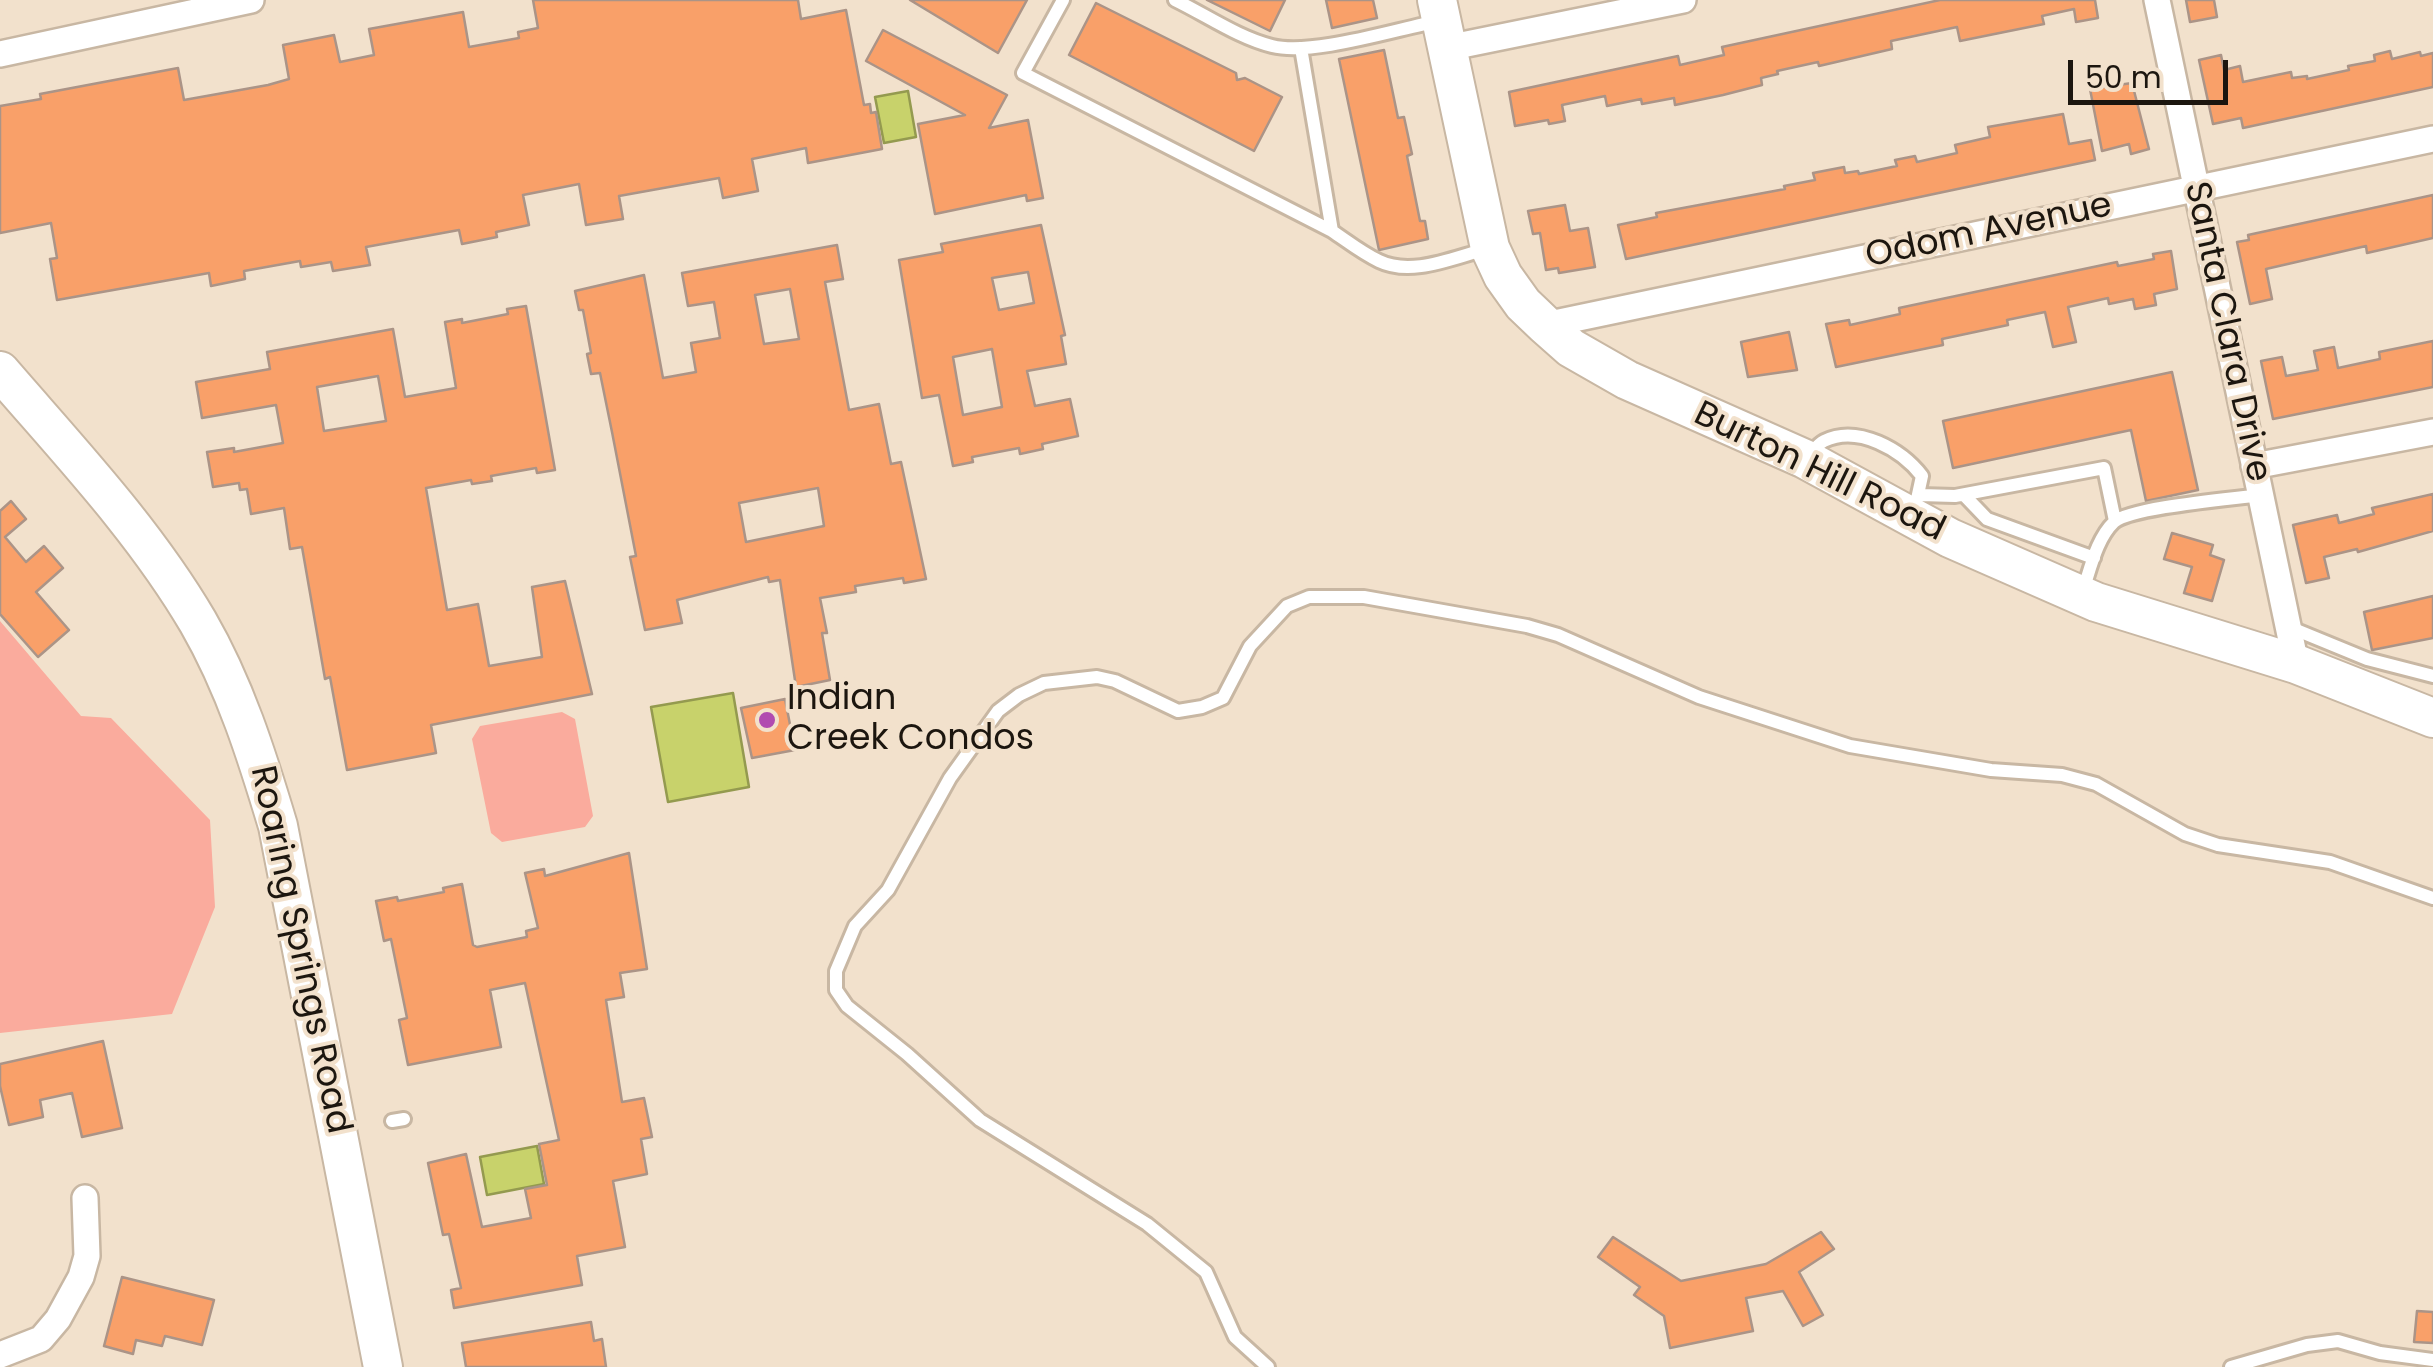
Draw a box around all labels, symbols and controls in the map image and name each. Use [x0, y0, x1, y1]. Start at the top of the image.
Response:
scale bar [2073, 40, 2233, 102]
text: 50 m [2085, 56, 2162, 99]
street label: Santa Clara Drive [2174, 178, 2278, 486]
street label: Odom Avenue [1862, 185, 2116, 279]
street label: Burton Hill Road [1687, 394, 1951, 552]
place label: Indian Creek Condos [787, 679, 1034, 761]
marker: Indian Creek Condos [756, 709, 778, 731]
street label: Roaring Springs Road [239, 762, 359, 1138]

